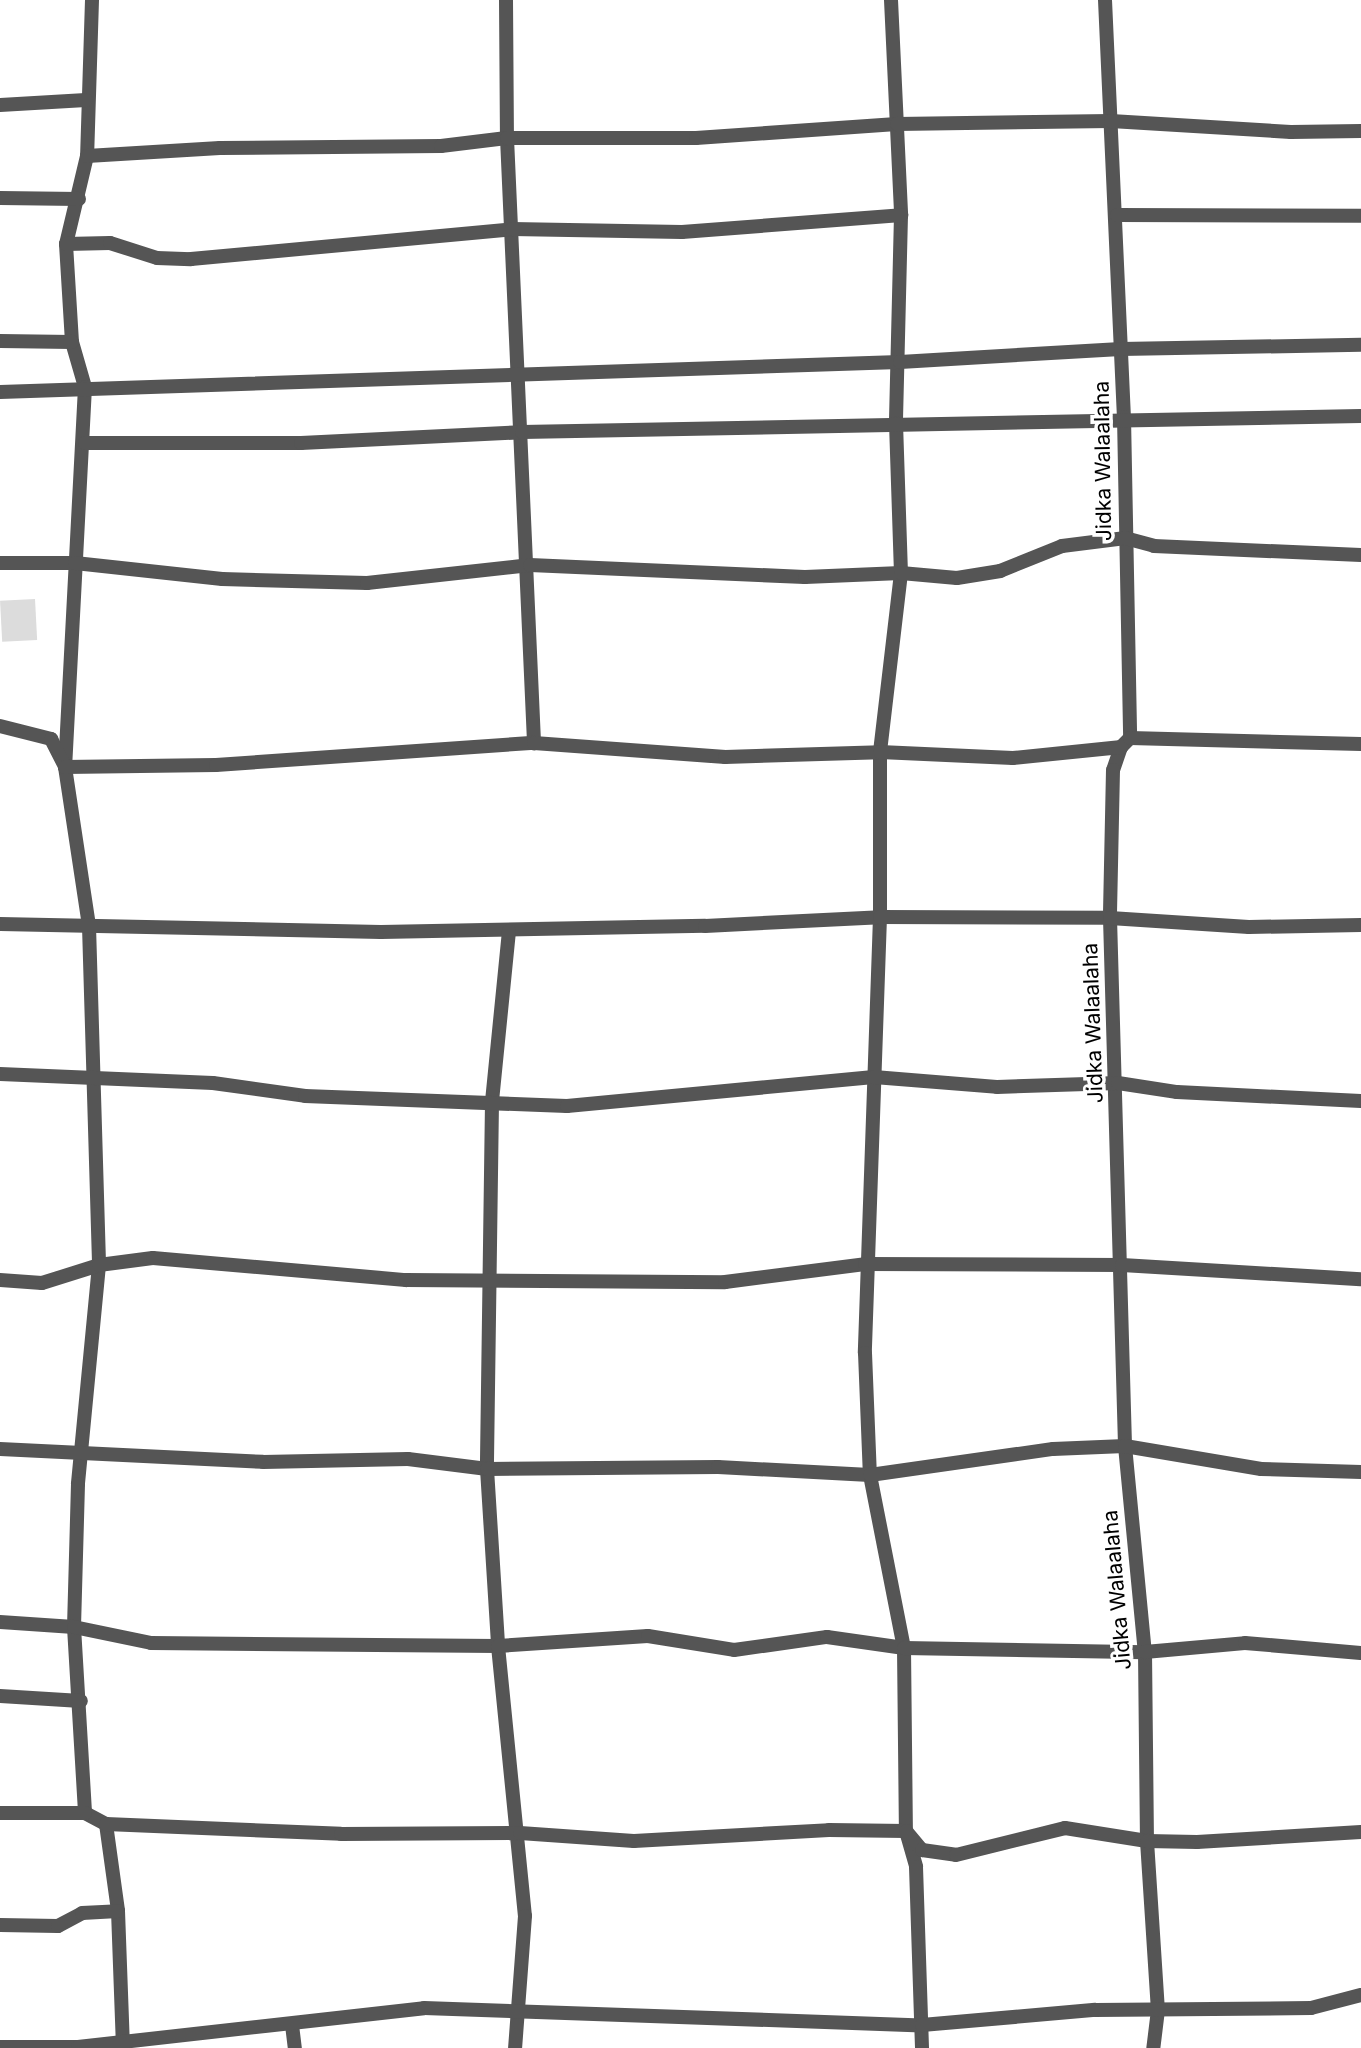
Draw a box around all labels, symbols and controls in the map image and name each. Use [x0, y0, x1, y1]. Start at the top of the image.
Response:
street label: Jidka Walaalaha [1089, 381, 1117, 541]
street label: Jidka Walaalaha [1078, 942, 1108, 1104]
street label: Jidka Walaalaha [1097, 1509, 1137, 1671]

